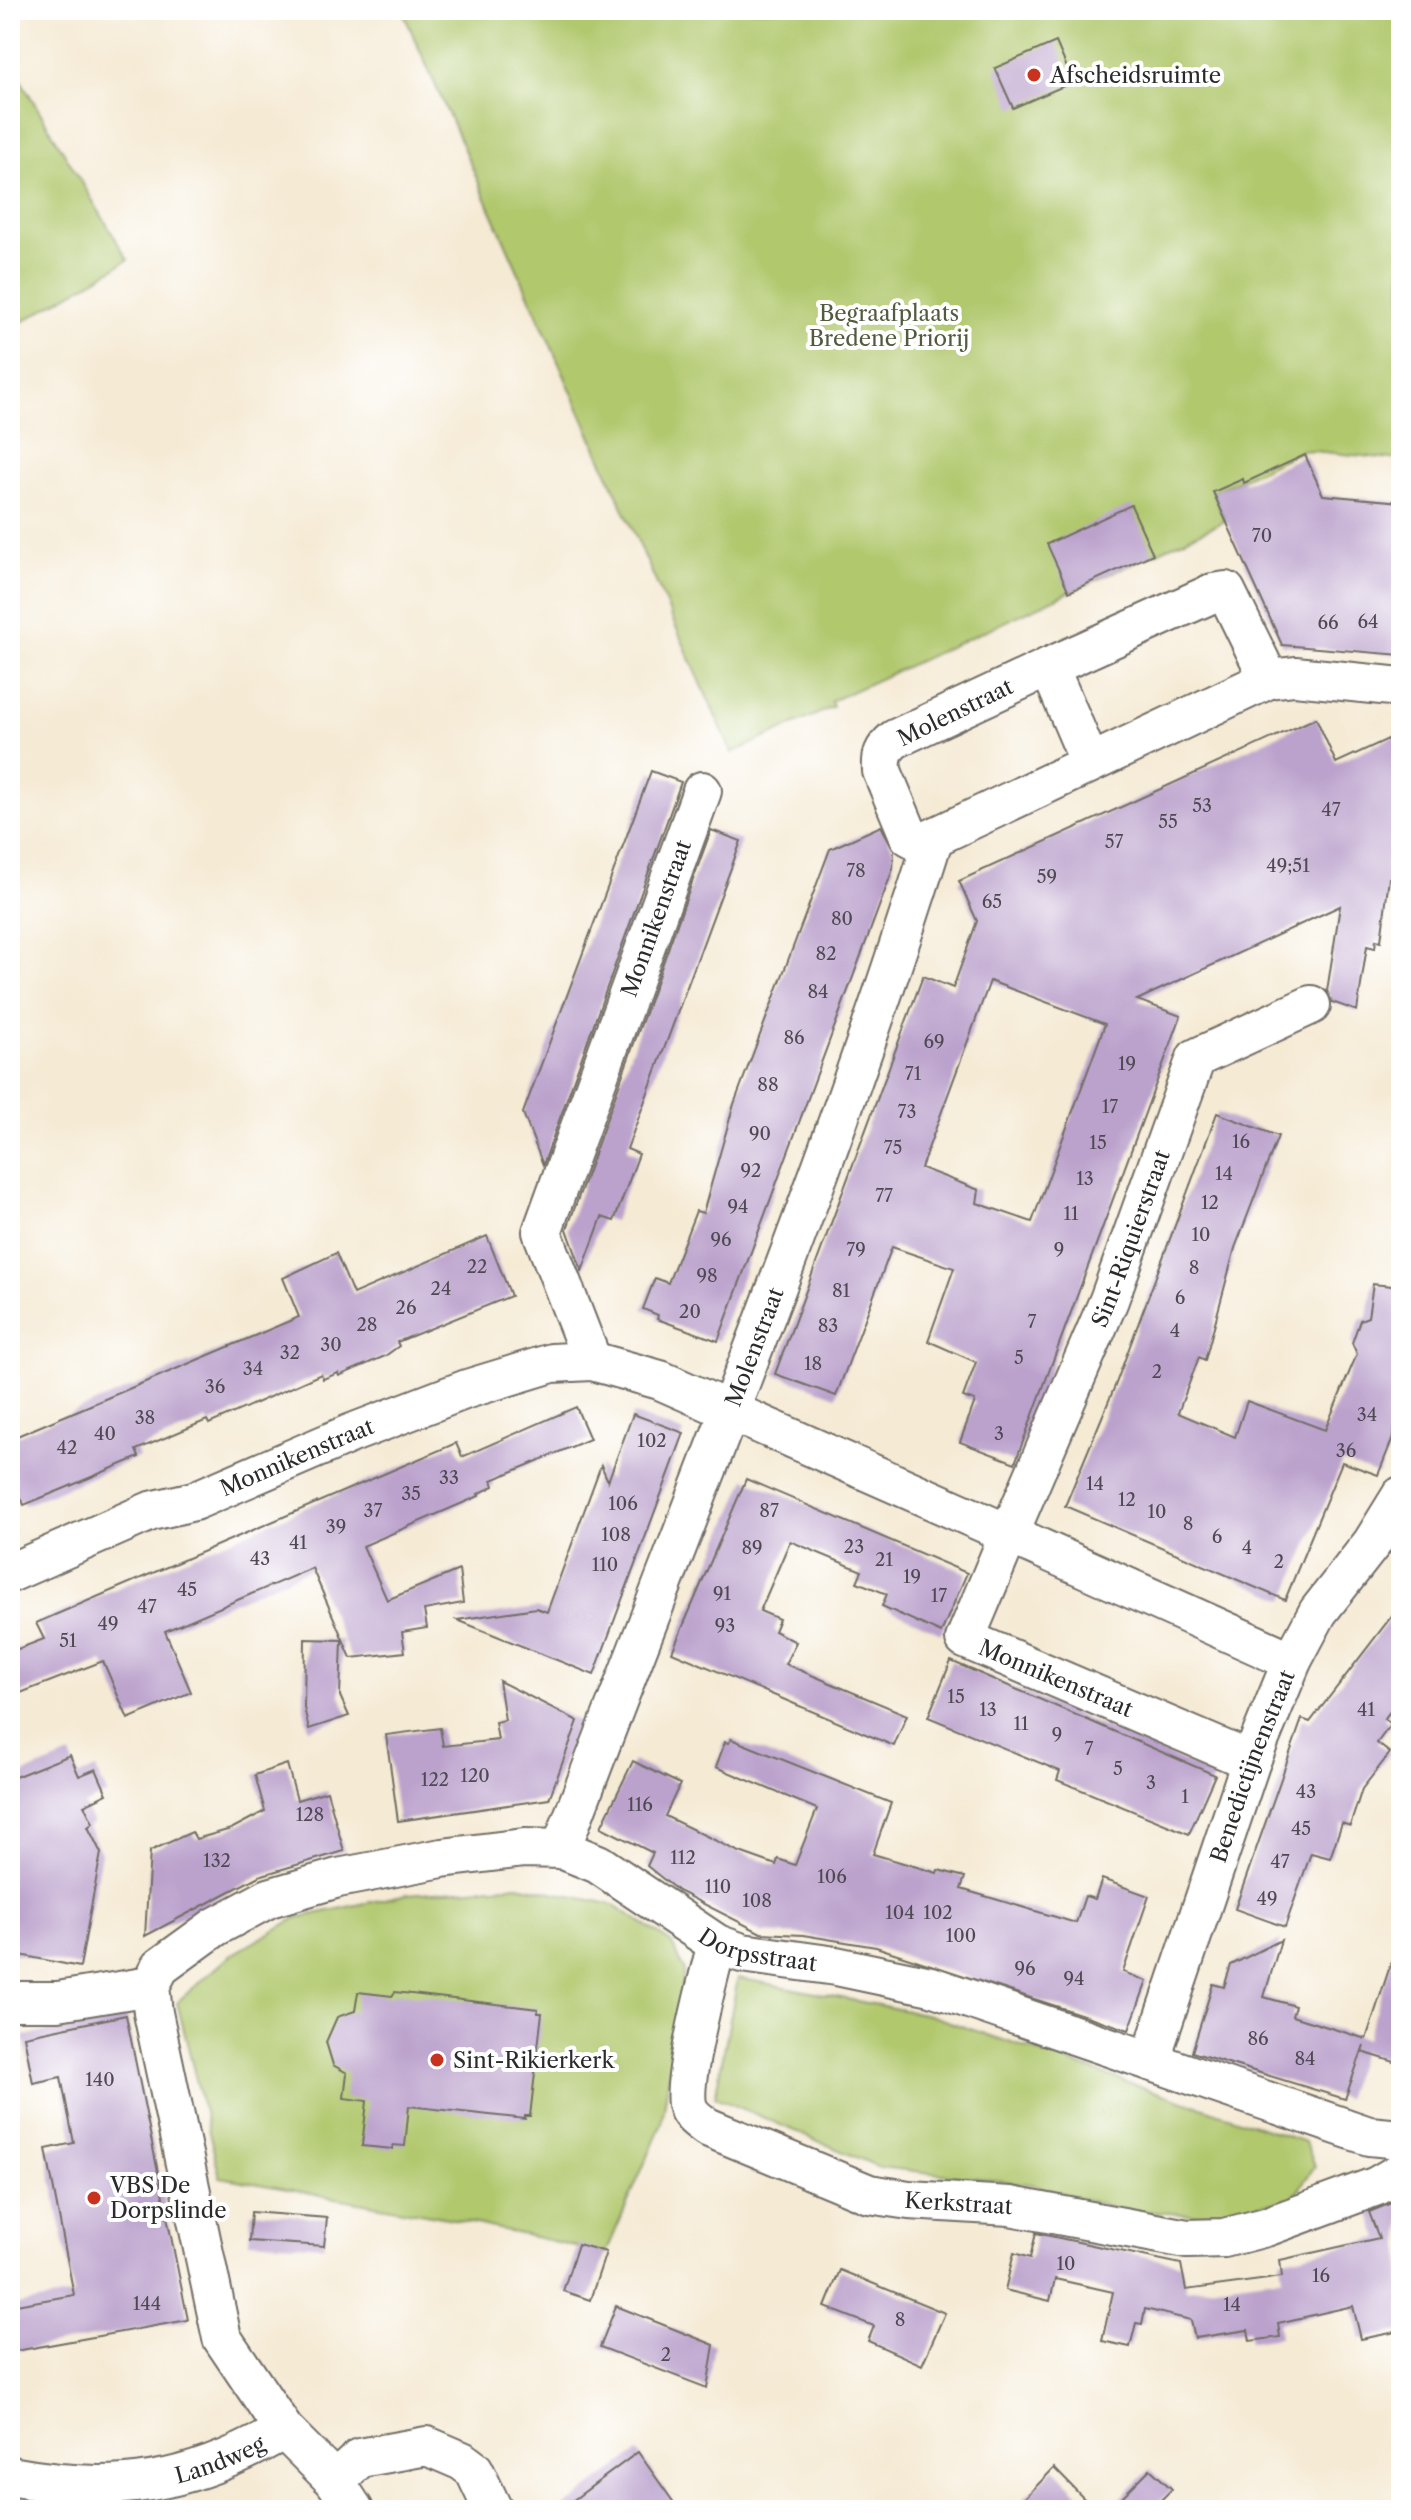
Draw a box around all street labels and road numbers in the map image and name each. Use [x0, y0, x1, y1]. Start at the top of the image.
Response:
street label: Molenstraat [893, 673, 1018, 752]
street label: Monnikenstraat [615, 836, 697, 1001]
street label: Sint-Riquierstraat [1086, 1146, 1176, 1331]
street label: Molenstraat [720, 1284, 790, 1410]
street label: Monnikenstraat [216, 1413, 378, 1502]
street label: Monnikenstraat [975, 1634, 1137, 1723]
street label: Benedictijnenstraat [1205, 1666, 1301, 1866]
street label: Dorpsstraat [693, 1923, 819, 1977]
street label: Kerkstraat [904, 2187, 1014, 2220]
street label: Landweg [172, 2430, 270, 2490]

